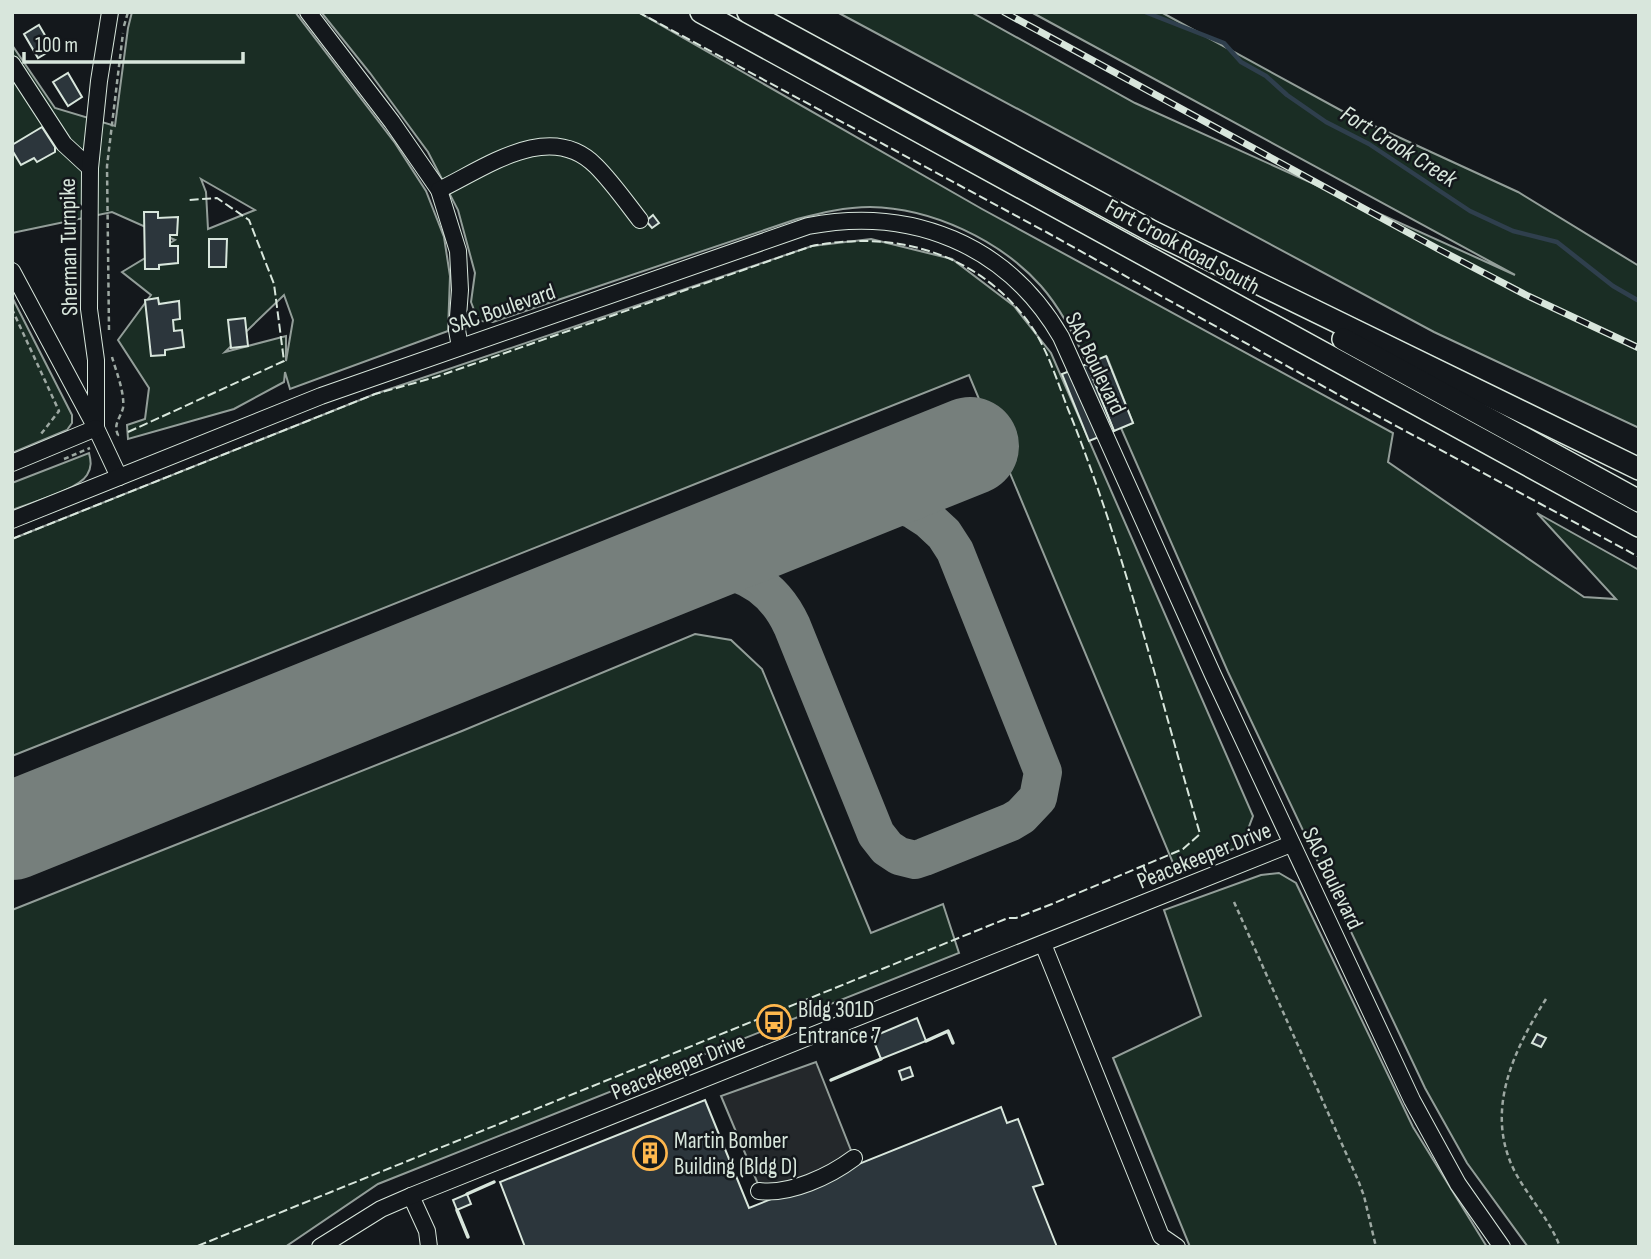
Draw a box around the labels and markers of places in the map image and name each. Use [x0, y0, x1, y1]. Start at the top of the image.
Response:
place label: Bldg 301D Entrance 7 [798, 996, 881, 1050]
bus stop icon: Bldg 301D Entrance 7 [755, 1003, 793, 1041]
place label: Martin Bomber Building (Bldg D) [674, 1127, 797, 1181]
building icon: Martin Bomber Building (Bldg D) [631, 1134, 669, 1172]

